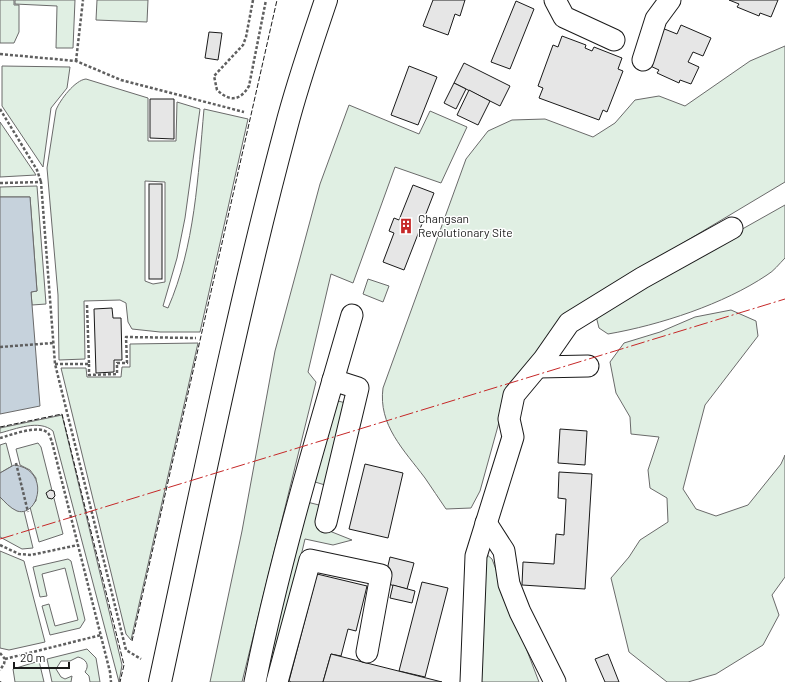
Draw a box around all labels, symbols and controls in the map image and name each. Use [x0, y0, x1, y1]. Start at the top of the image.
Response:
place label: Changsan Revolutionary Site [418, 211, 513, 239]
building icon: Changsan Revolutionary Site [397, 217, 415, 235]
scale bar [14, 644, 69, 670]
text: 20 m [20, 650, 46, 664]

